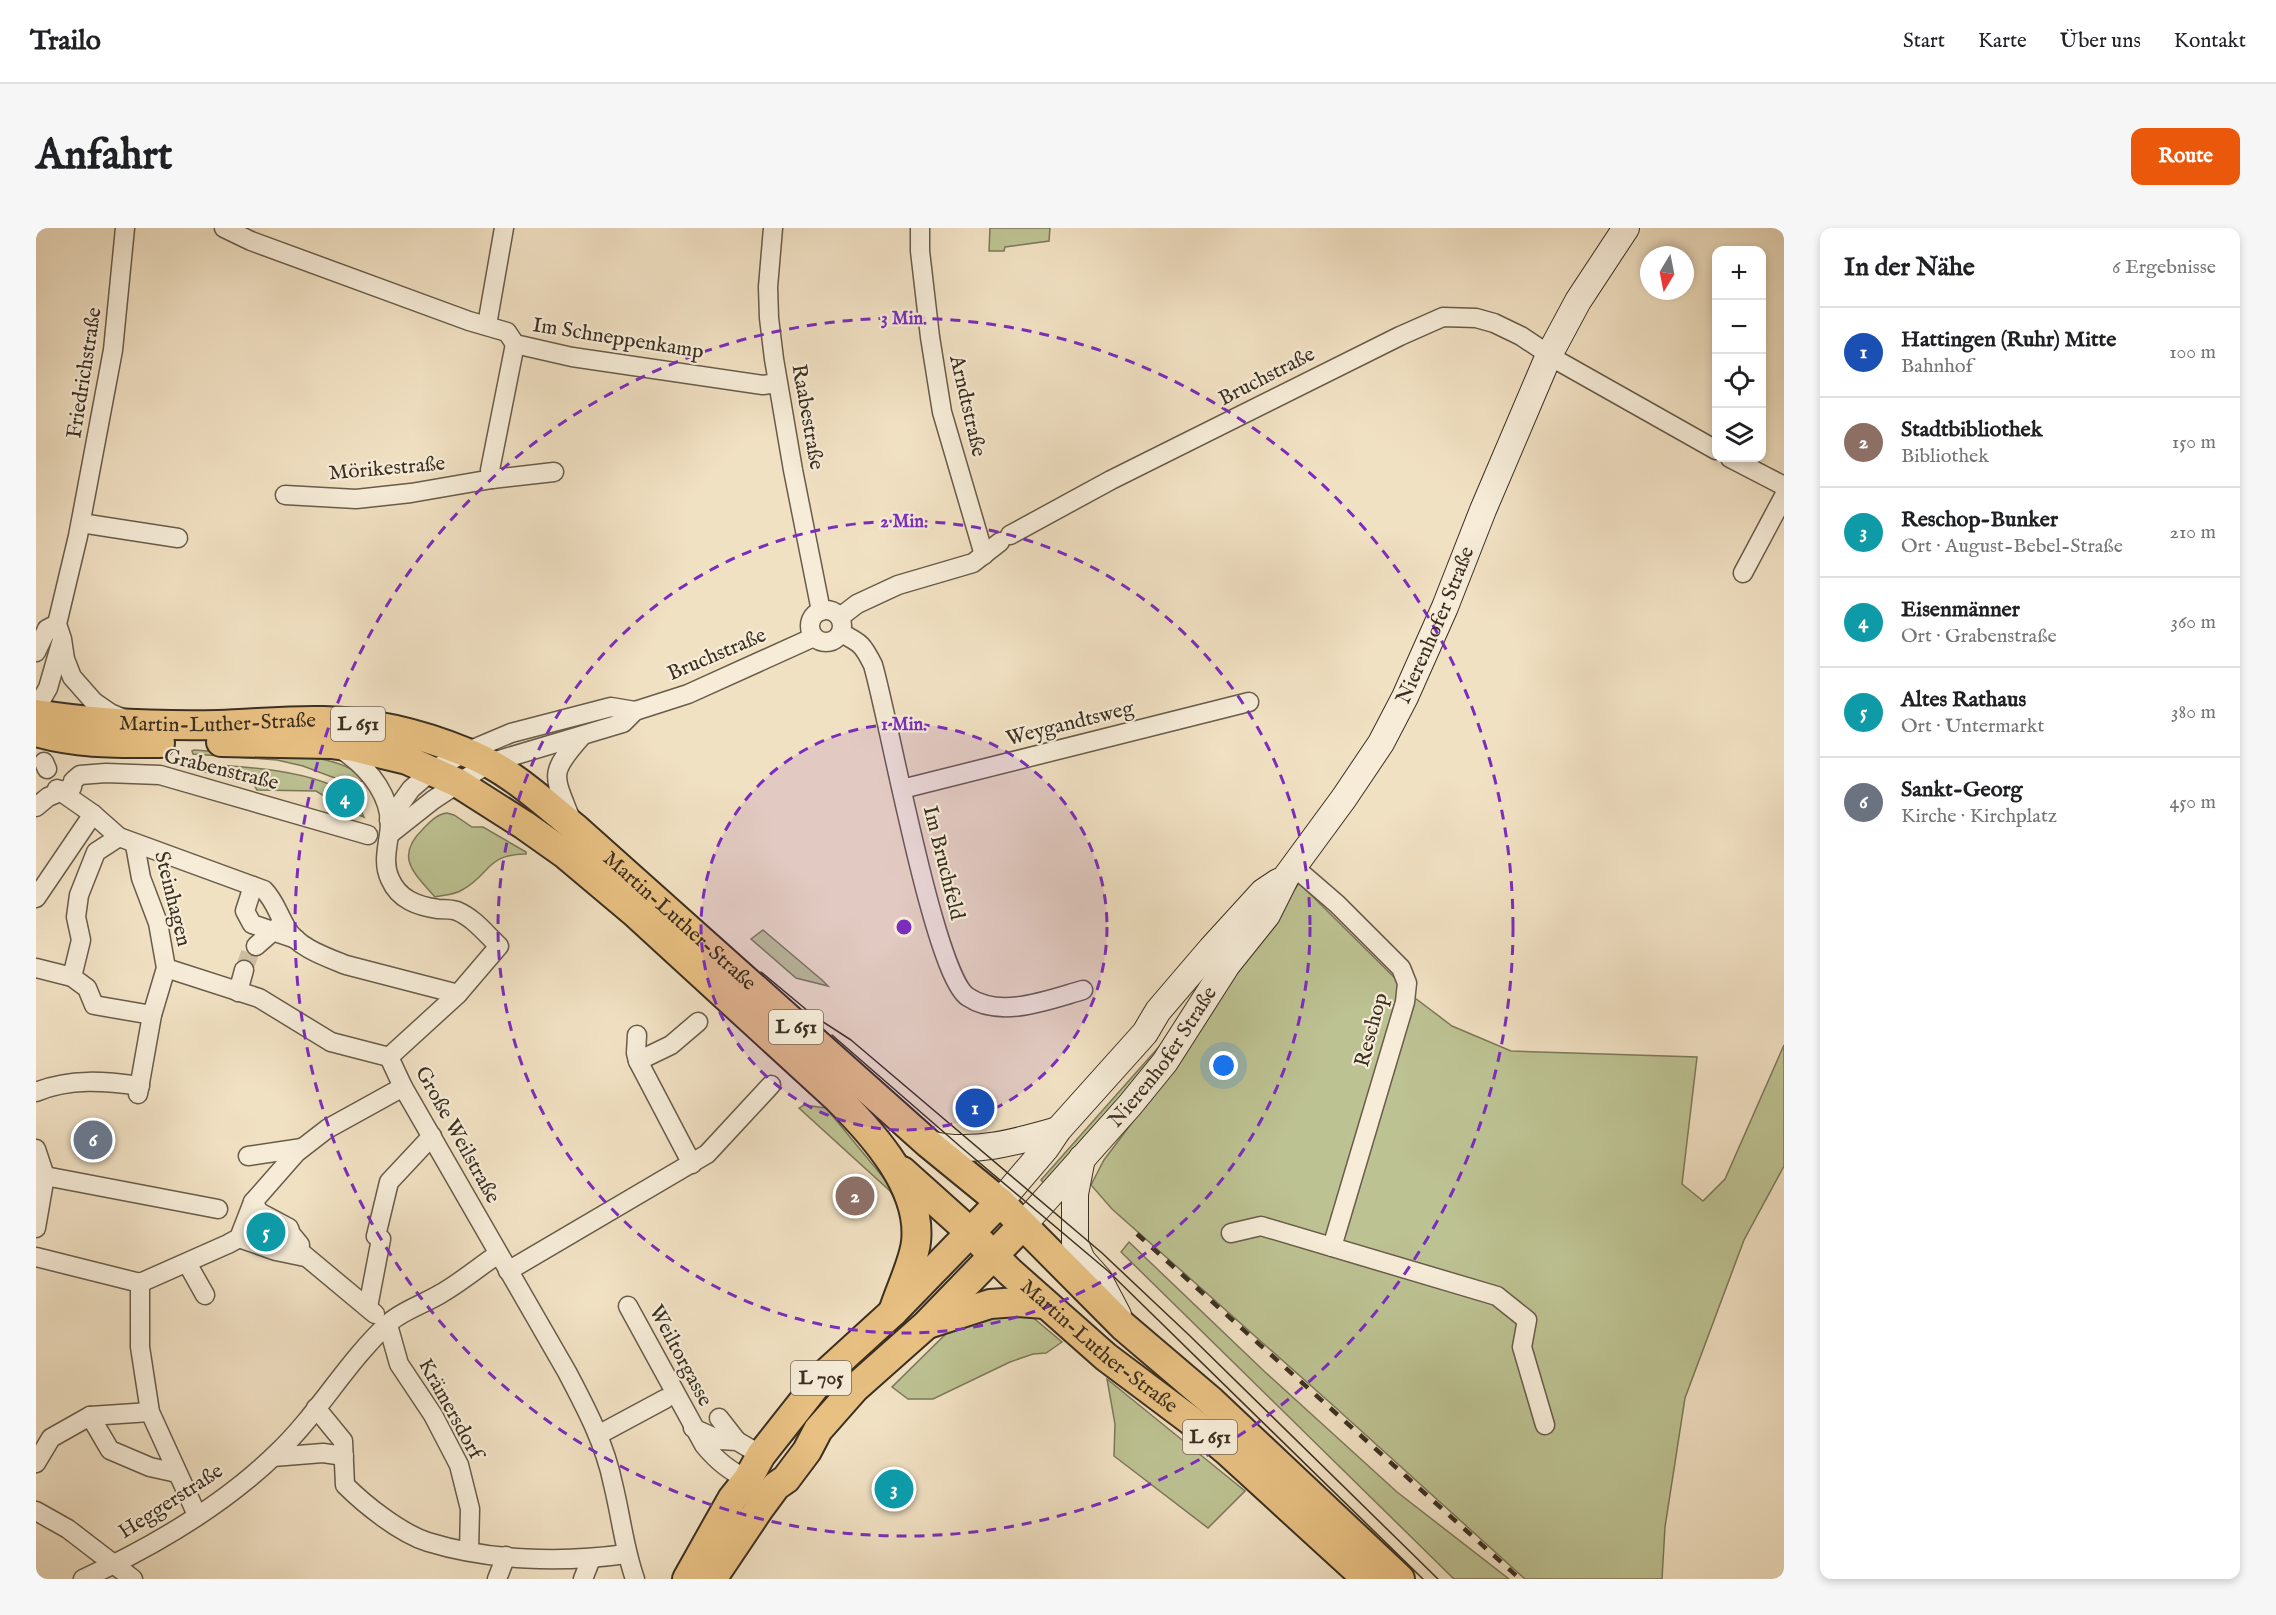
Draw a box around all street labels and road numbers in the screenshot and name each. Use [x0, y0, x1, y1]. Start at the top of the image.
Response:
street label: Friedrichstraße [61, 305, 109, 441]
street label: Im Schneppenkamp [530, 312, 706, 366]
street label: Bruchstraße [1214, 341, 1320, 413]
street label: Arndtstraße [942, 352, 992, 460]
street label: Raabestraße [784, 362, 830, 472]
street label: Mörikestraße [328, 450, 447, 488]
street label: Nierenhofer Straße [1390, 542, 1481, 708]
street label: Bruchstraße [664, 622, 771, 688]
street label: Weygandtsweg [1003, 695, 1137, 753]
street label: Martin-Luther-Straße [118, 707, 316, 739]
road number: L 651 [331, 707, 385, 741]
street label: Grabenstraße [161, 743, 282, 797]
street label: Im Bruchfeld [916, 803, 970, 924]
street label: Martin-Luther-Straße [597, 845, 762, 997]
street label: Steinhagen [147, 849, 197, 949]
street label: Nierenhofer Straße [1102, 981, 1224, 1134]
street label: Reschop [1349, 990, 1395, 1070]
road number: L 651 [769, 1010, 823, 1044]
street label: Große Weilstraße [408, 1062, 506, 1209]
street label: Martin-Luther-Straße [1014, 1274, 1183, 1420]
street label: Weiltorgasse [642, 1301, 718, 1412]
street label: Krämersdorf [411, 1354, 490, 1467]
road number: L 705 [791, 1361, 851, 1395]
road number: L 651 [1183, 1420, 1237, 1454]
street label: Heggerstraße [114, 1458, 229, 1546]

